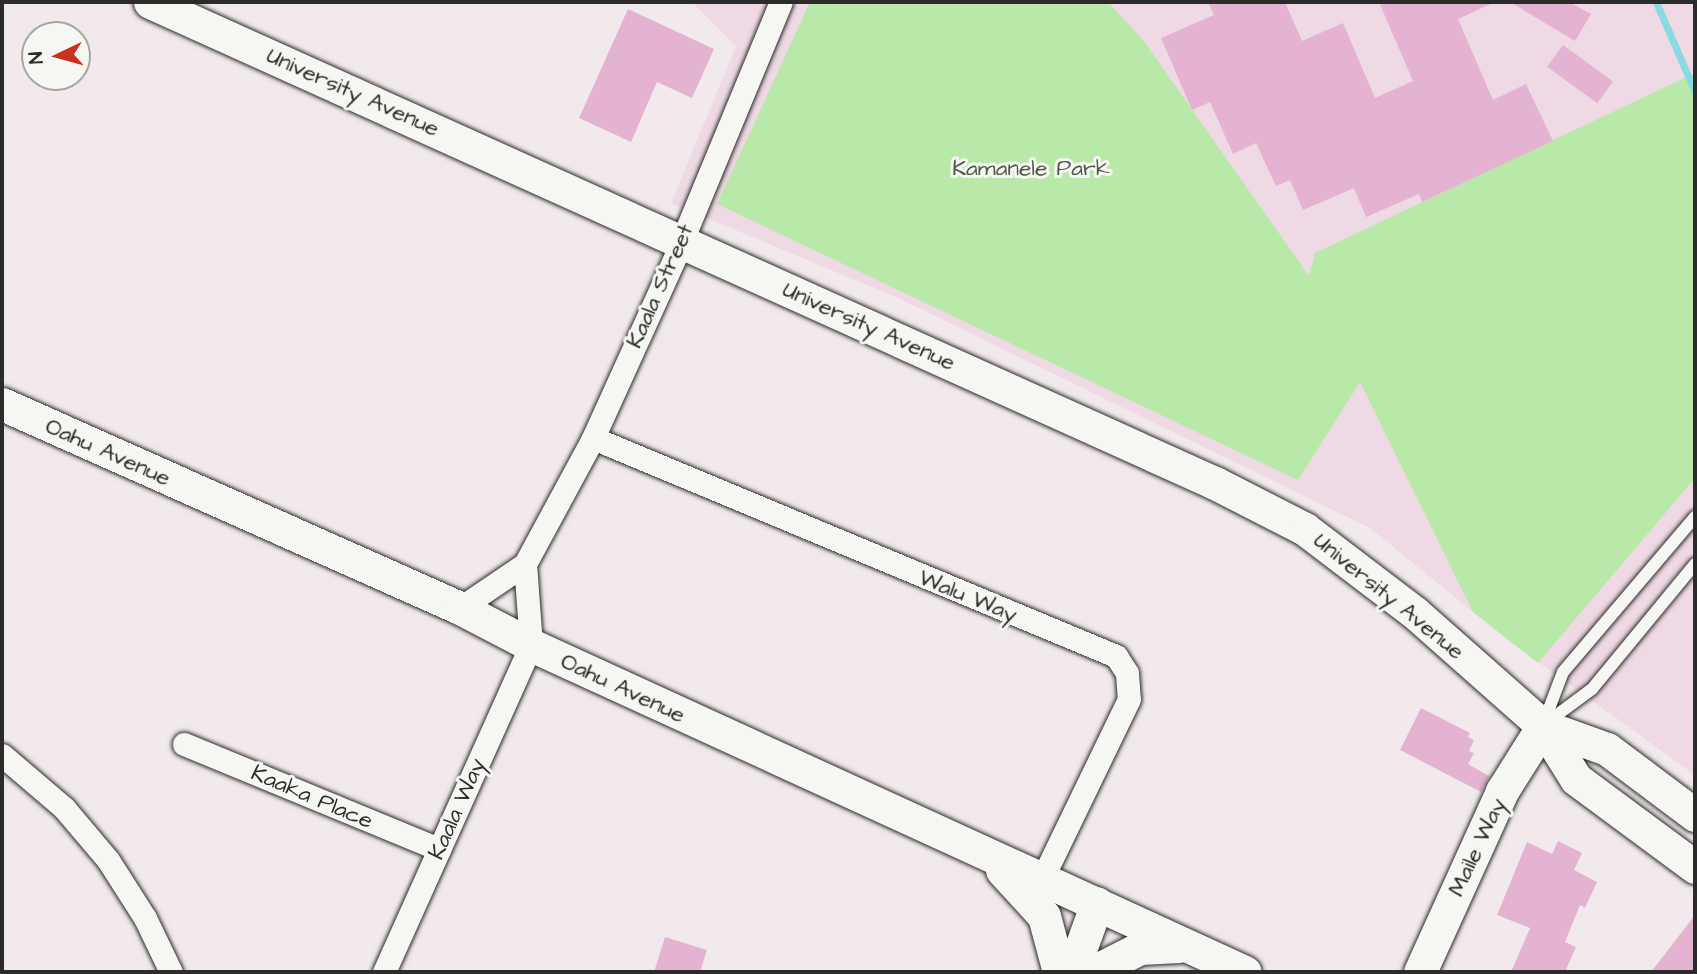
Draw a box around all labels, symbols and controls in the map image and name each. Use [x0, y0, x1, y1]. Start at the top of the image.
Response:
north arrow [21, 21, 91, 91]
street label: University Avenue [262, 42, 444, 142]
text: N [23, 51, 51, 65]
park label: Kamanele Park [952, 154, 1110, 182]
street label: Kaala Street [620, 220, 700, 352]
street label: University Avenue [778, 276, 960, 376]
street label: Oahu Avenue [41, 412, 175, 492]
street label: University Avenue [1308, 527, 1470, 665]
street label: Walu Way [915, 564, 1021, 628]
street label: Oahu Avenue [556, 647, 690, 729]
street label: Kaala Way [422, 754, 492, 864]
street label: Kaaka Place [247, 759, 377, 835]
street label: Maile Way [1442, 793, 1512, 901]

